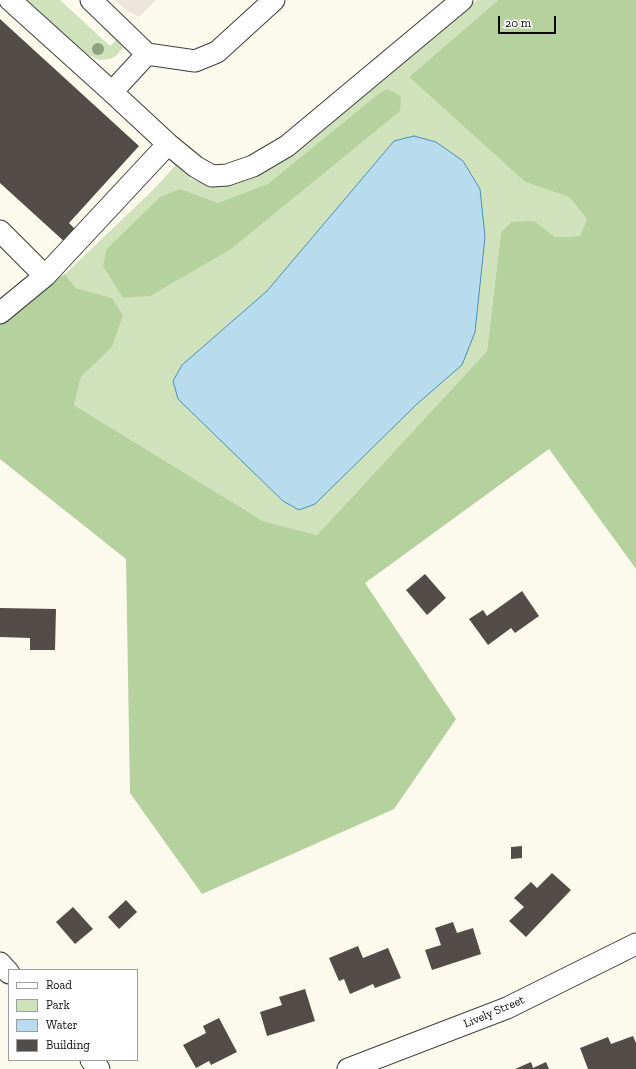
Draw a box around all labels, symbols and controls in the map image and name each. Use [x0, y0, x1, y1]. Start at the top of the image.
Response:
scale bar [500, 8, 558, 34]
text: 20 m [505, 16, 531, 30]
legend [8, 969, 138, 1061]
text: Road [46, 978, 72, 992]
street label: Lively Street [461, 993, 527, 1031]
text: Park [46, 998, 70, 1012]
text: Water [46, 1018, 78, 1032]
text: Building [46, 1038, 90, 1052]

